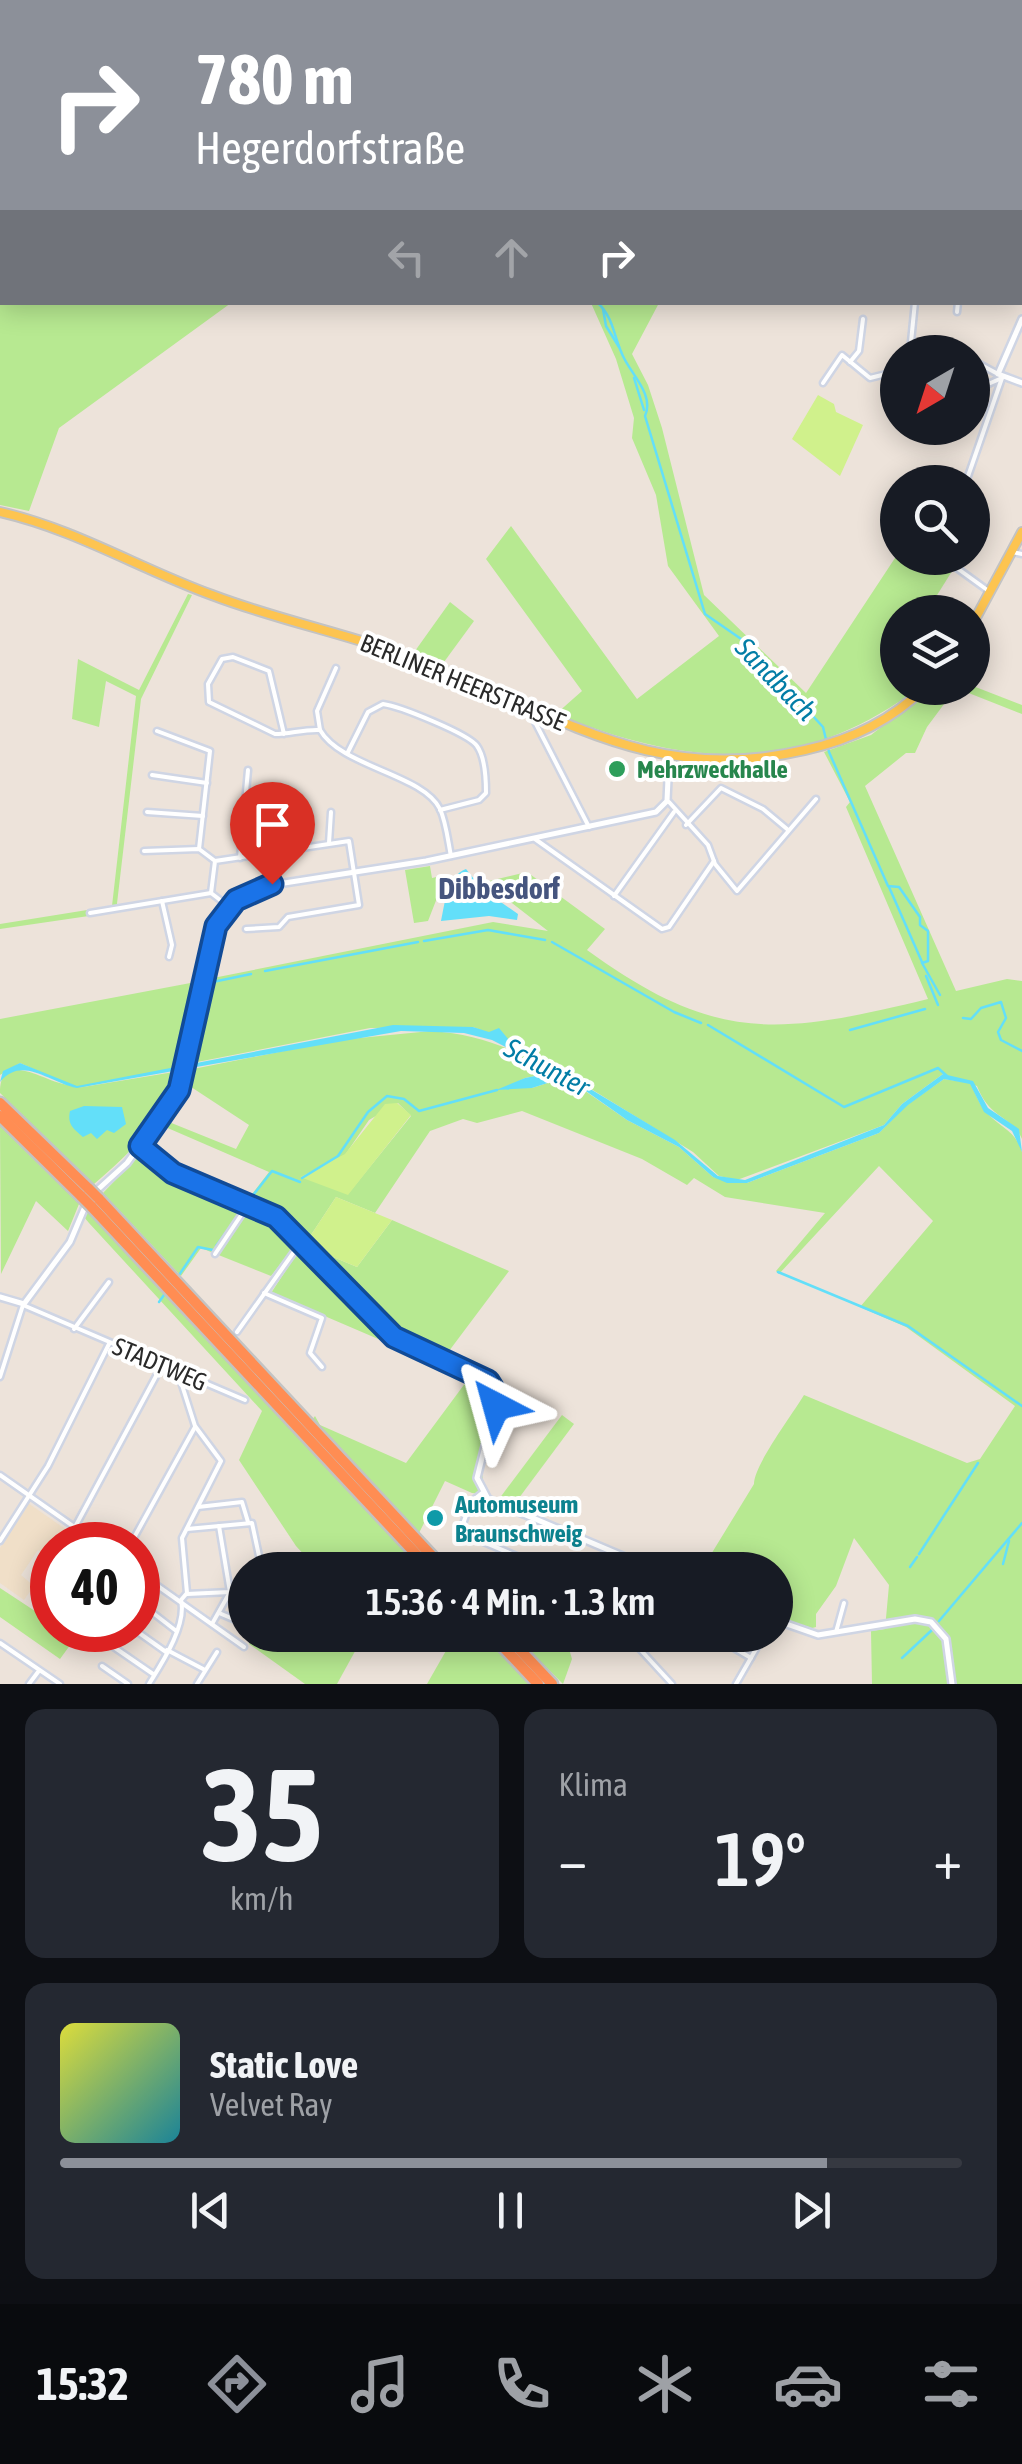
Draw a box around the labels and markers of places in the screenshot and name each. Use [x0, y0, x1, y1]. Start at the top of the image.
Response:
place label: Mehrzweckhalle [637, 755, 788, 783]
marker: Mehrzweckhalle [606, 758, 628, 780]
pin [230, 782, 315, 885]
place label: Automuseum Braunschweig [454, 1490, 583, 1547]
marker: Automuseum Braunschweig [424, 1507, 446, 1529]

